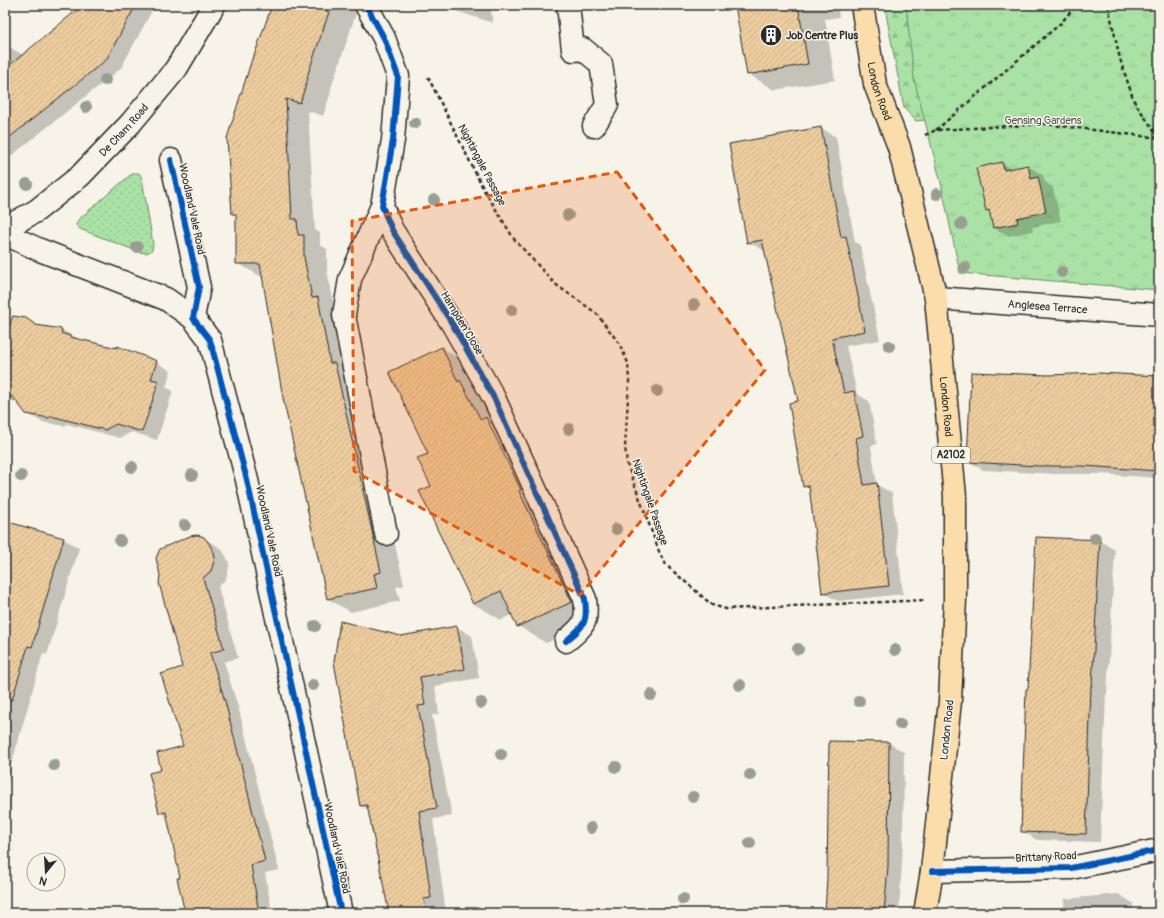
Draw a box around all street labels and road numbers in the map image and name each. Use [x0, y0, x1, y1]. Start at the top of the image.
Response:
street label: London Road [865, 61, 895, 122]
street label: De Cham Road [96, 101, 151, 159]
street label: Nightingale Passage [455, 122, 509, 208]
street label: Woodland Vale Road [176, 162, 208, 256]
street label: Hampden Close [438, 289, 486, 358]
street label: Anglesea Terrace [1007, 297, 1089, 316]
street label: London Road [937, 376, 956, 437]
road number: A2102 [932, 447, 970, 463]
street label: Nightingale Passage [629, 457, 671, 547]
street label: Woodland Vale Road [253, 484, 285, 578]
street label: London Road [937, 699, 957, 761]
street label: Woodland Vale Road [321, 801, 353, 895]
street label: Brittany Road [1015, 849, 1077, 865]

